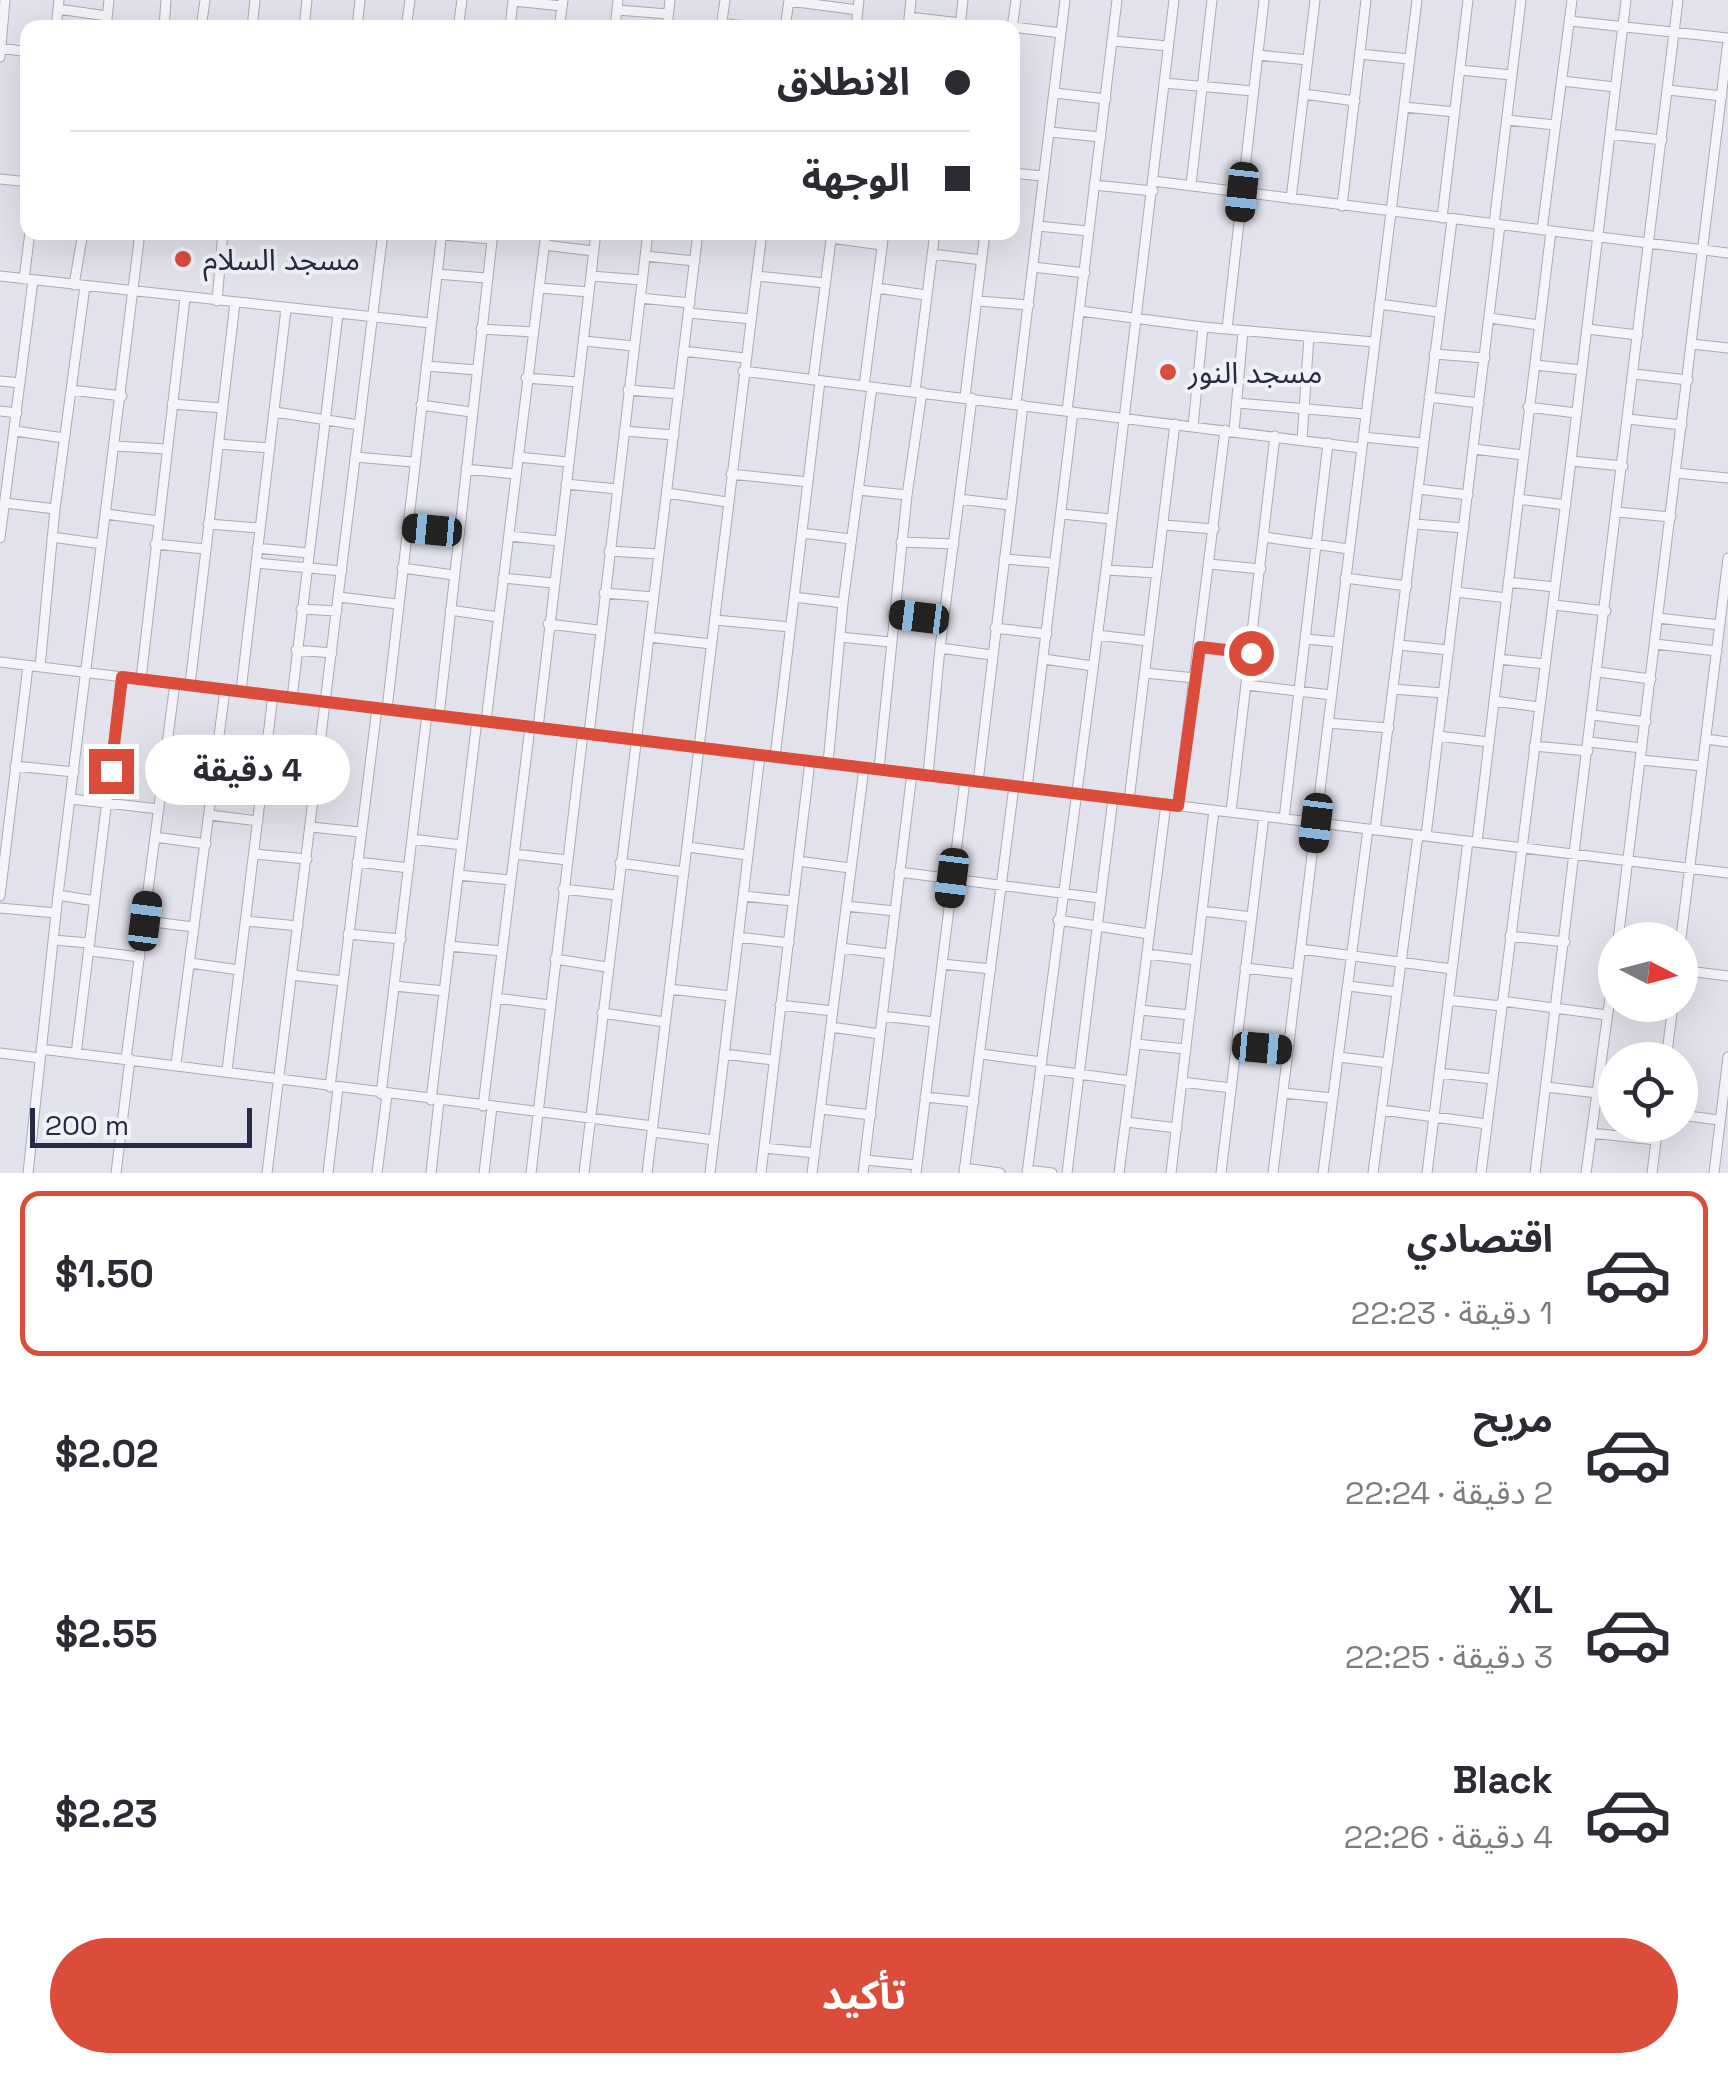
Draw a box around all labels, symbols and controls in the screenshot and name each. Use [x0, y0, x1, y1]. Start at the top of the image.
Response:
text: الانطلاق [777, 58, 910, 106]
text: الوجهة [802, 154, 910, 202]
car [1224, 161, 1260, 223]
place label: مسجد السلام [203, 240, 360, 282]
marker: مسجد السلام [172, 248, 194, 270]
place label: مسجد النور [1187, 353, 1322, 392]
marker: مسجد النور [1157, 361, 1179, 383]
car [401, 512, 463, 548]
car [887, 598, 951, 636]
route start [1229, 631, 1274, 676]
callout: 4 دقيقة [146, 736, 351, 806]
route end [89, 749, 134, 794]
text: 4 دقيقة [193, 750, 302, 790]
car [1297, 791, 1335, 855]
car [933, 846, 971, 910]
car [126, 889, 164, 953]
north arrow [1598, 922, 1698, 1022]
map controls [1598, 922, 1698, 1142]
car [1231, 1030, 1293, 1066]
button: locate [1598, 1042, 1698, 1142]
scale bar [30, 1103, 252, 1148]
text: 200 m [45, 1107, 129, 1143]
text: اقتصادي [1407, 1215, 1553, 1263]
icon: car [1583, 1229, 1673, 1319]
text: $1.50 [55, 1250, 154, 1298]
text: 1 دقيقة · 22:23 [1351, 1293, 1553, 1333]
text: مريح [1473, 1395, 1553, 1443]
icon: car [1583, 1409, 1673, 1499]
text: $2.02 [55, 1430, 159, 1478]
text: 2 دقيقة · 22:24 [1345, 1473, 1553, 1513]
text: XL [1508, 1576, 1553, 1624]
icon: car [1583, 1589, 1673, 1679]
text: $2.55 [55, 1610, 158, 1658]
text: 3 دقيقة · 22:25 [1345, 1637, 1553, 1677]
text: Black [1452, 1756, 1553, 1804]
icon: car [1583, 1769, 1673, 1859]
text: $2.23 [55, 1790, 158, 1838]
text: 4 دقيقة · 22:26 [1344, 1817, 1553, 1857]
button: تأكيد [50, 1938, 1678, 2053]

